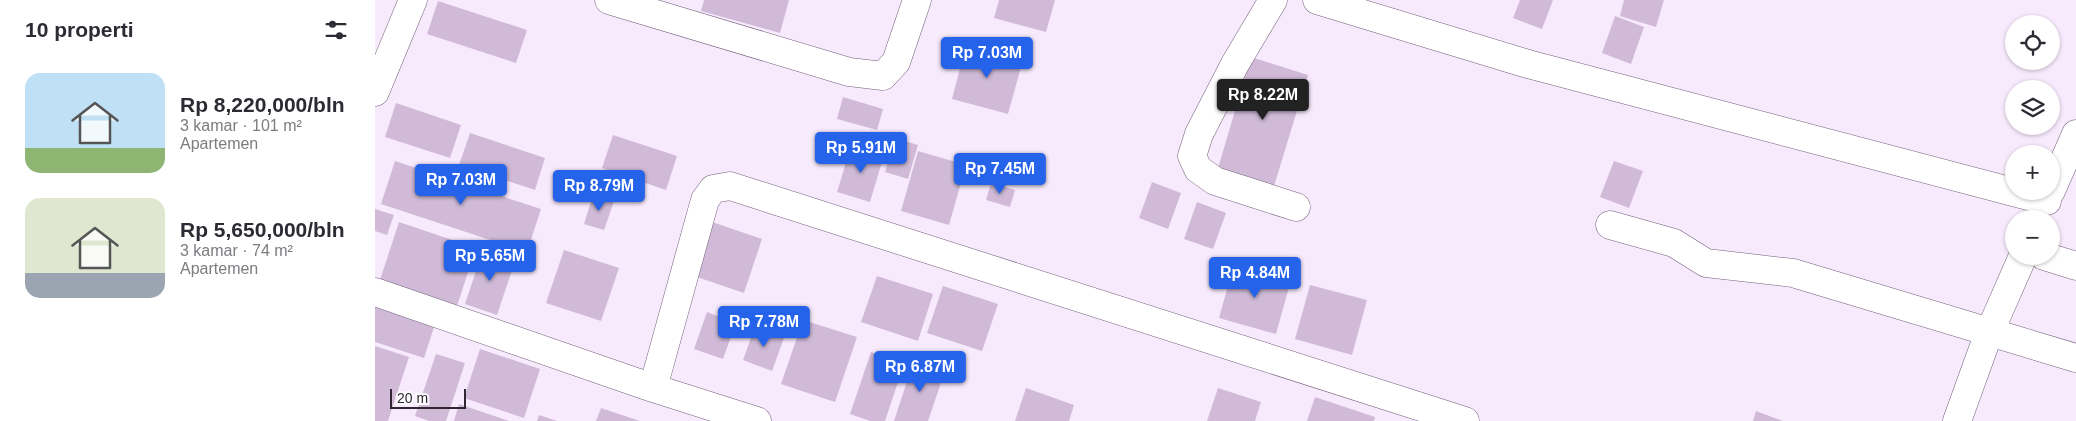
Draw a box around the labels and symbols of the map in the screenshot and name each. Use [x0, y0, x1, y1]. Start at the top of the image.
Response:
pin: Rp 7.03M [935, 36, 1039, 79]
pin: Rp 8.22M [1211, 78, 1315, 121]
pin: Rp 5.91M [809, 132, 913, 174]
pin: Rp 7.45M [948, 152, 1052, 195]
pin: Rp 7.03M [409, 164, 513, 206]
pin: Rp 8.79M [547, 170, 651, 212]
pin: Rp 5.65M [438, 240, 542, 282]
pin: Rp 4.84M [1203, 256, 1307, 299]
pin: Rp 7.78M [712, 306, 816, 348]
pin: Rp 6.87M [868, 350, 972, 393]
scale bar [390, 386, 466, 409]

